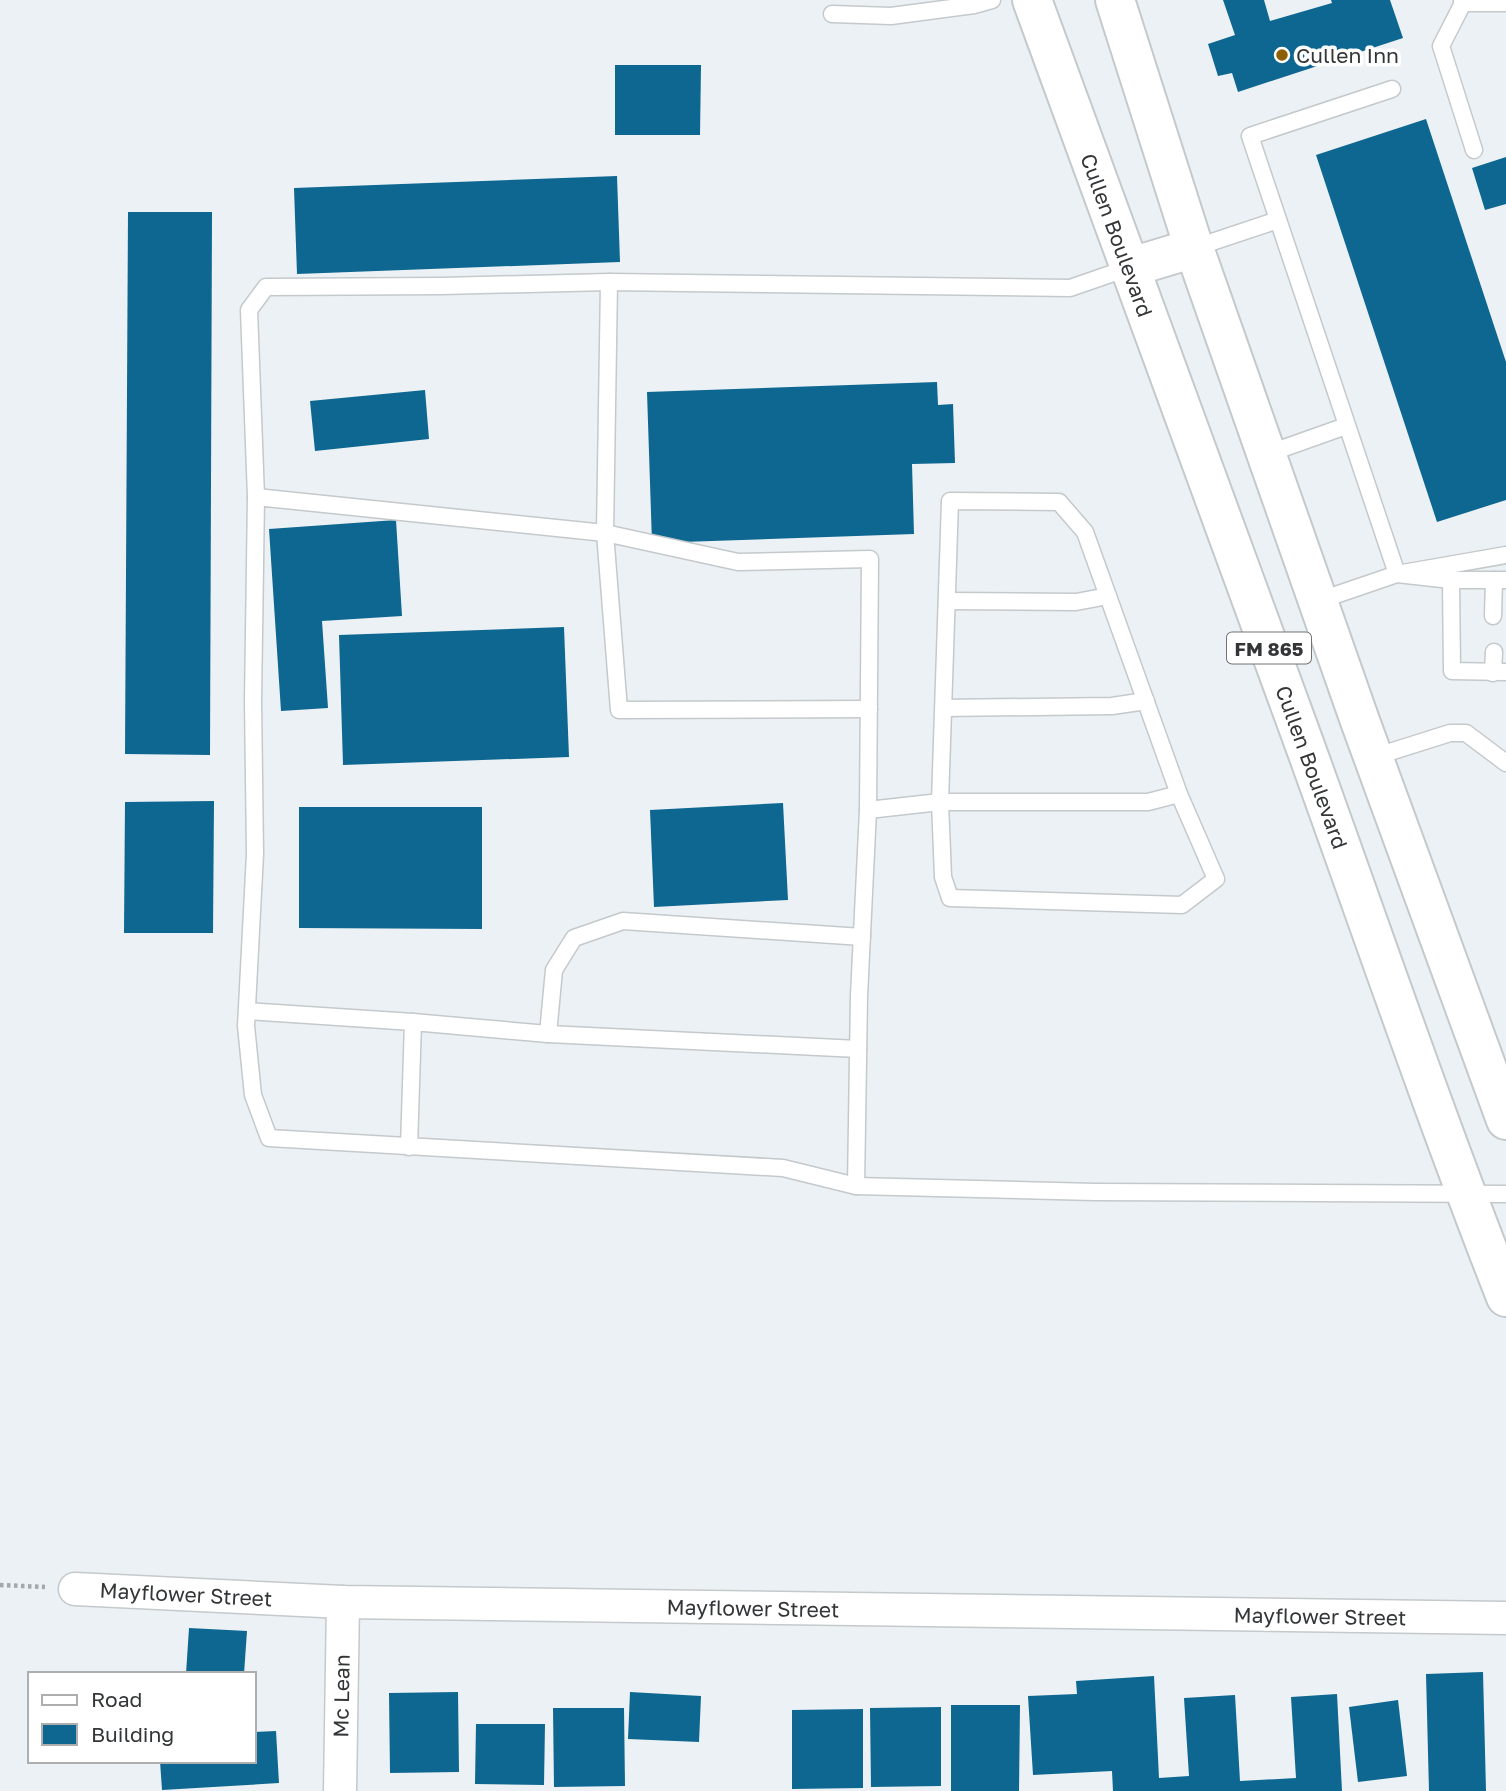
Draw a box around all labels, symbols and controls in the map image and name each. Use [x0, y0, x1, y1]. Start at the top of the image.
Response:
place label: Cullen Inn [1296, 42, 1399, 68]
marker: Cullen Inn [1274, 47, 1290, 63]
street label: Cullen Boulevard [1075, 150, 1159, 320]
road number: FM 865 [1227, 632, 1311, 664]
street label: Cullen Boulevard [1270, 682, 1354, 852]
street label: Mayflower Street [99, 1576, 273, 1612]
street label: Mayflower Street [666, 1593, 840, 1623]
street label: Mayflower Street [1233, 1601, 1407, 1631]
street label: Mc Lean [327, 1654, 355, 1738]
legend [28, 1672, 256, 1763]
text: Road [91, 1686, 142, 1712]
text: Building [91, 1721, 174, 1747]

